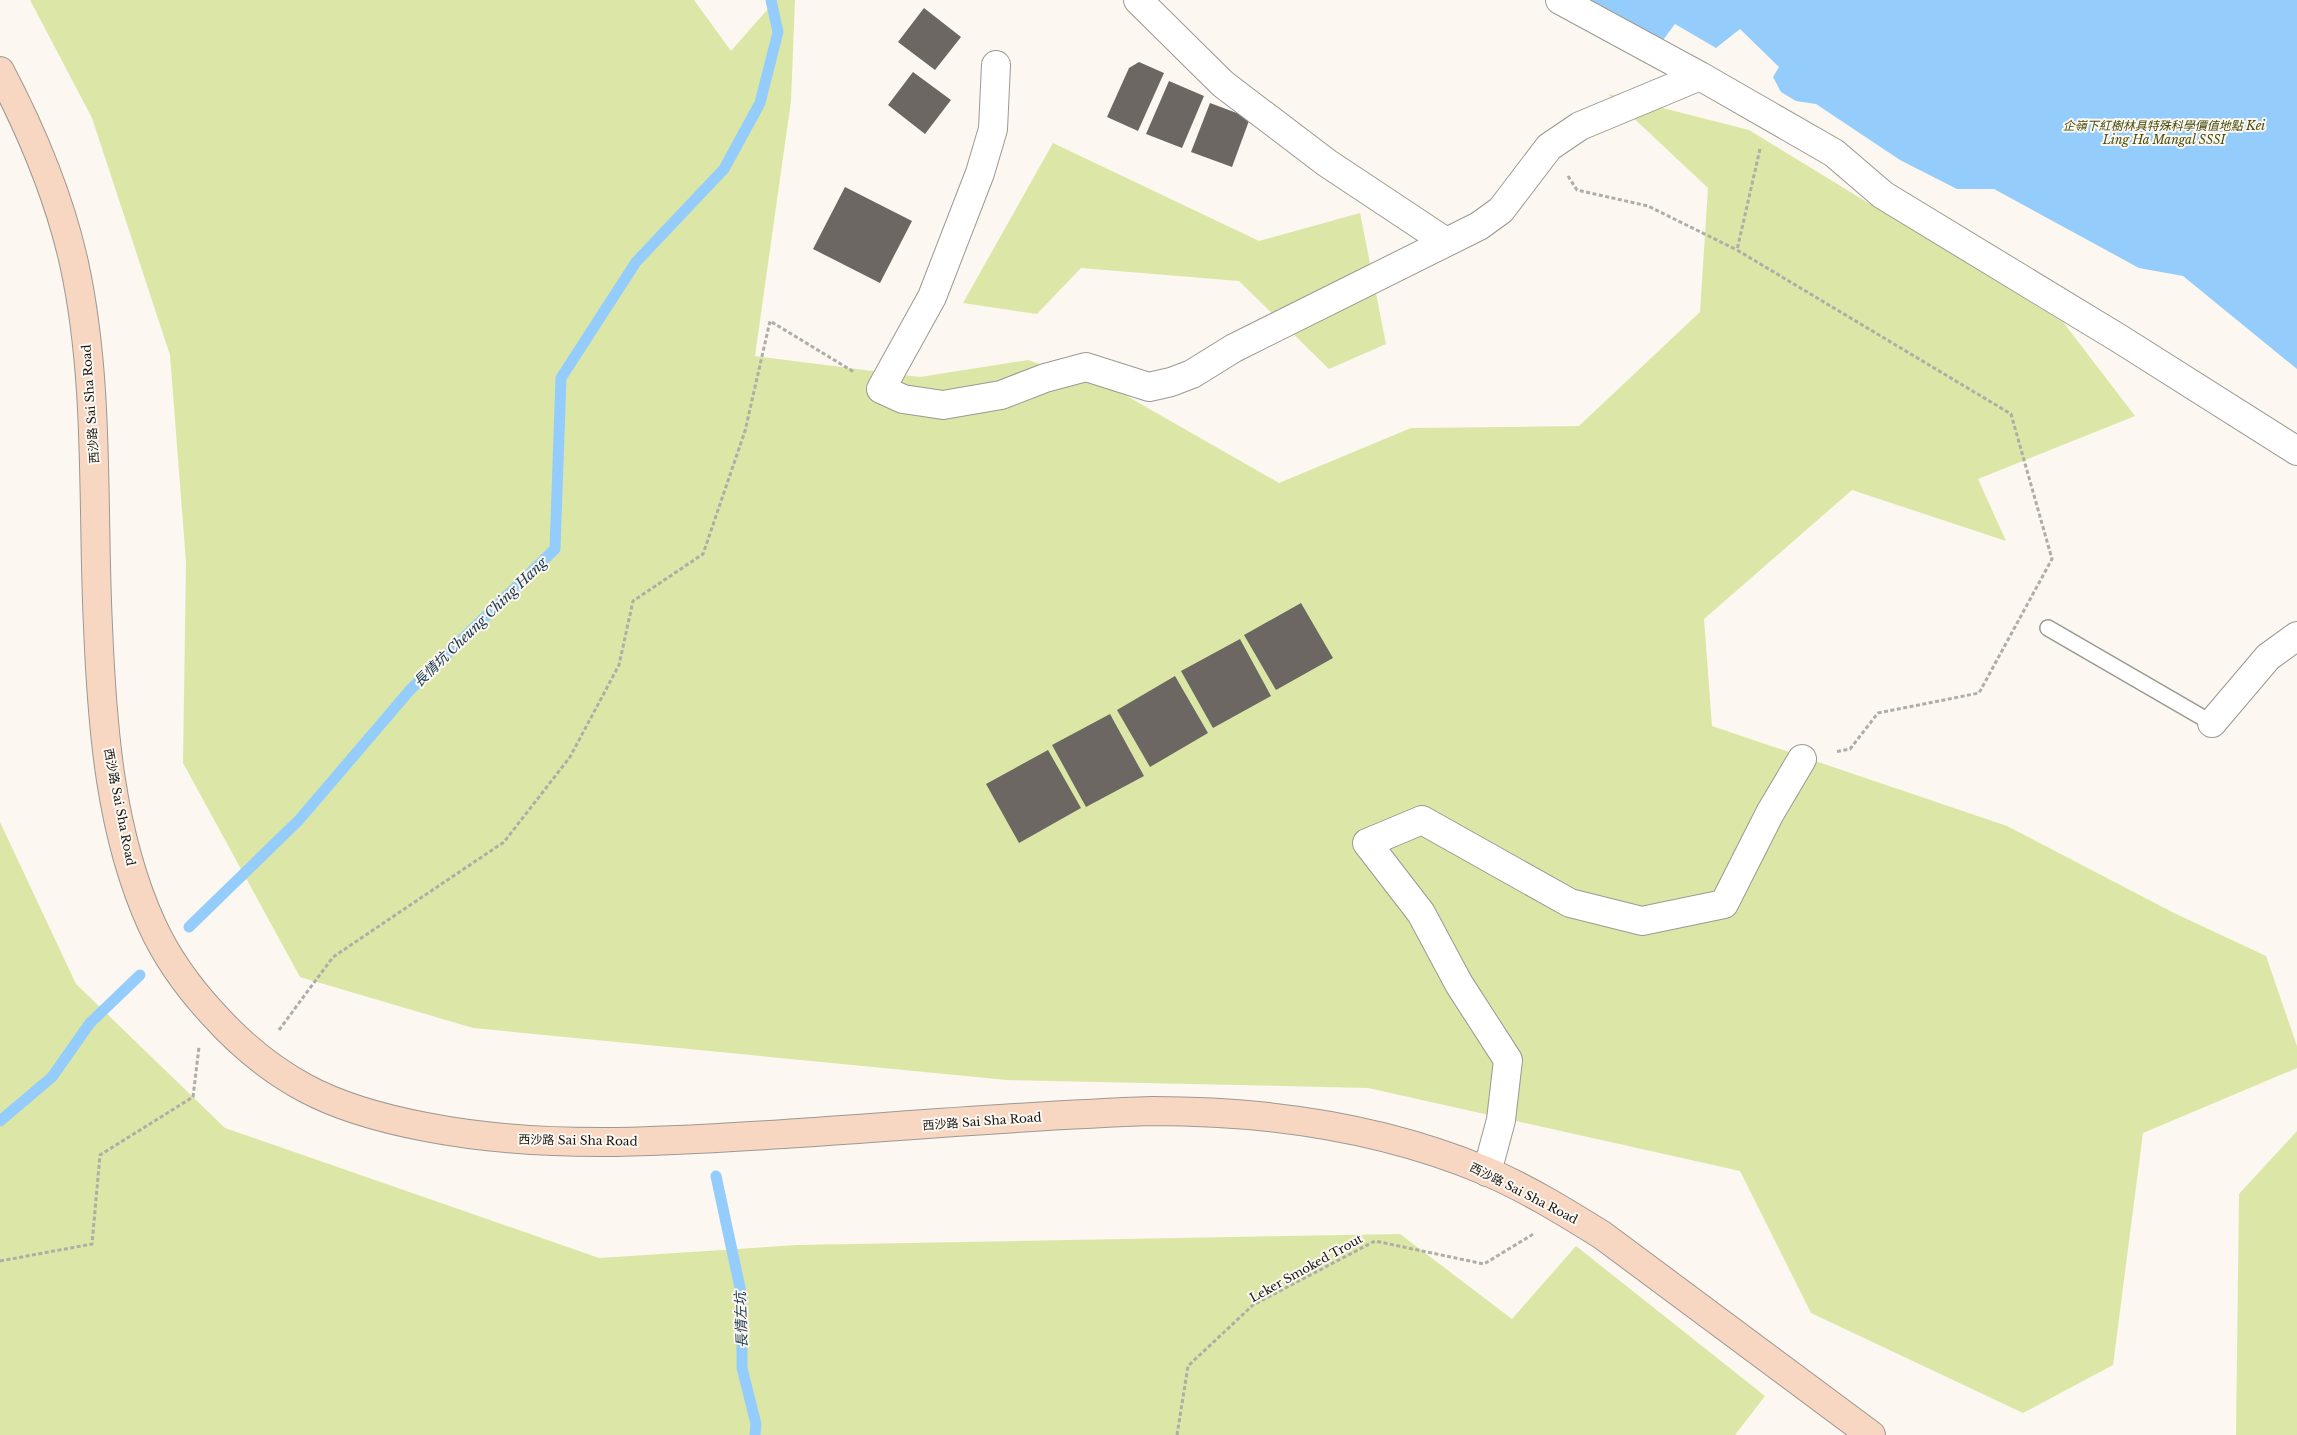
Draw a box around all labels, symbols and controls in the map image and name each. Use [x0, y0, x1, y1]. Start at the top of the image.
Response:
park label: 企嶺下紅樹林具特殊科學價值地點 Kei Ling Ha Mangal SSSI [2063, 118, 2266, 147]
street label: 西沙路 Sai Sha Road [78, 344, 102, 464]
water label: 長情坑 Cheung Ching Hang [409, 553, 552, 691]
street label: 西沙路 Sai Sha Road [101, 747, 139, 867]
street label: 西沙路 Sai Sha Road [922, 1109, 1042, 1133]
street label: 西沙路 Sai Sha Road [518, 1131, 638, 1149]
street label: 西沙路 Sai Sha Road [1467, 1159, 1581, 1227]
street label: Leker Smoked Trout [1247, 1231, 1365, 1305]
water label: 長情左坑 [731, 1290, 751, 1348]

